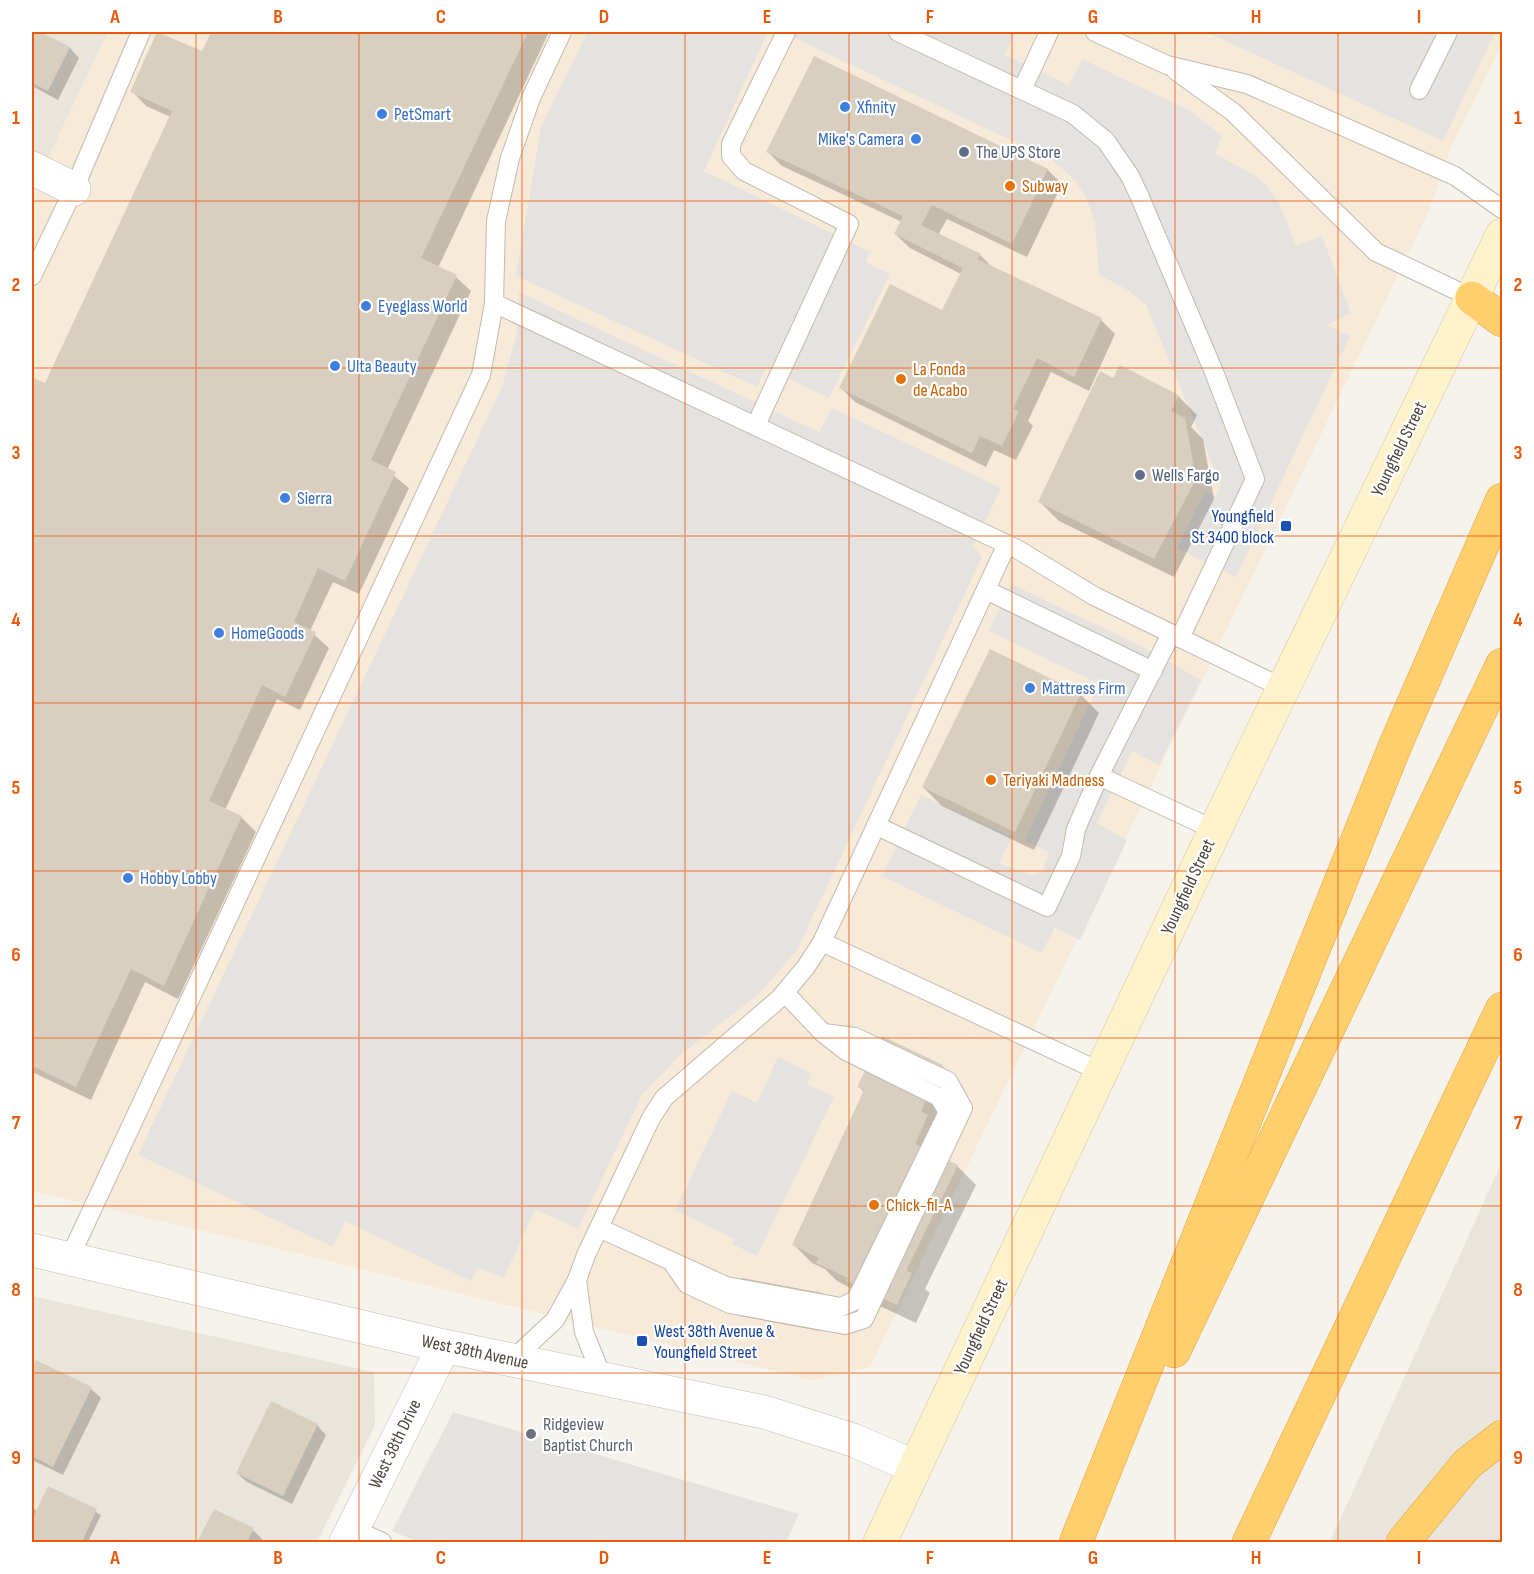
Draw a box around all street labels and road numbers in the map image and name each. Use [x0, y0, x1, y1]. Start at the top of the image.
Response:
street label: Youngfield Street [1367, 398, 1431, 500]
street label: Youngfield Street [1157, 835, 1220, 938]
street label: Youngfield Street [950, 1275, 1013, 1378]
street label: West 38th Avenue [420, 1330, 530, 1374]
street label: West 38th Drive [364, 1396, 426, 1492]

